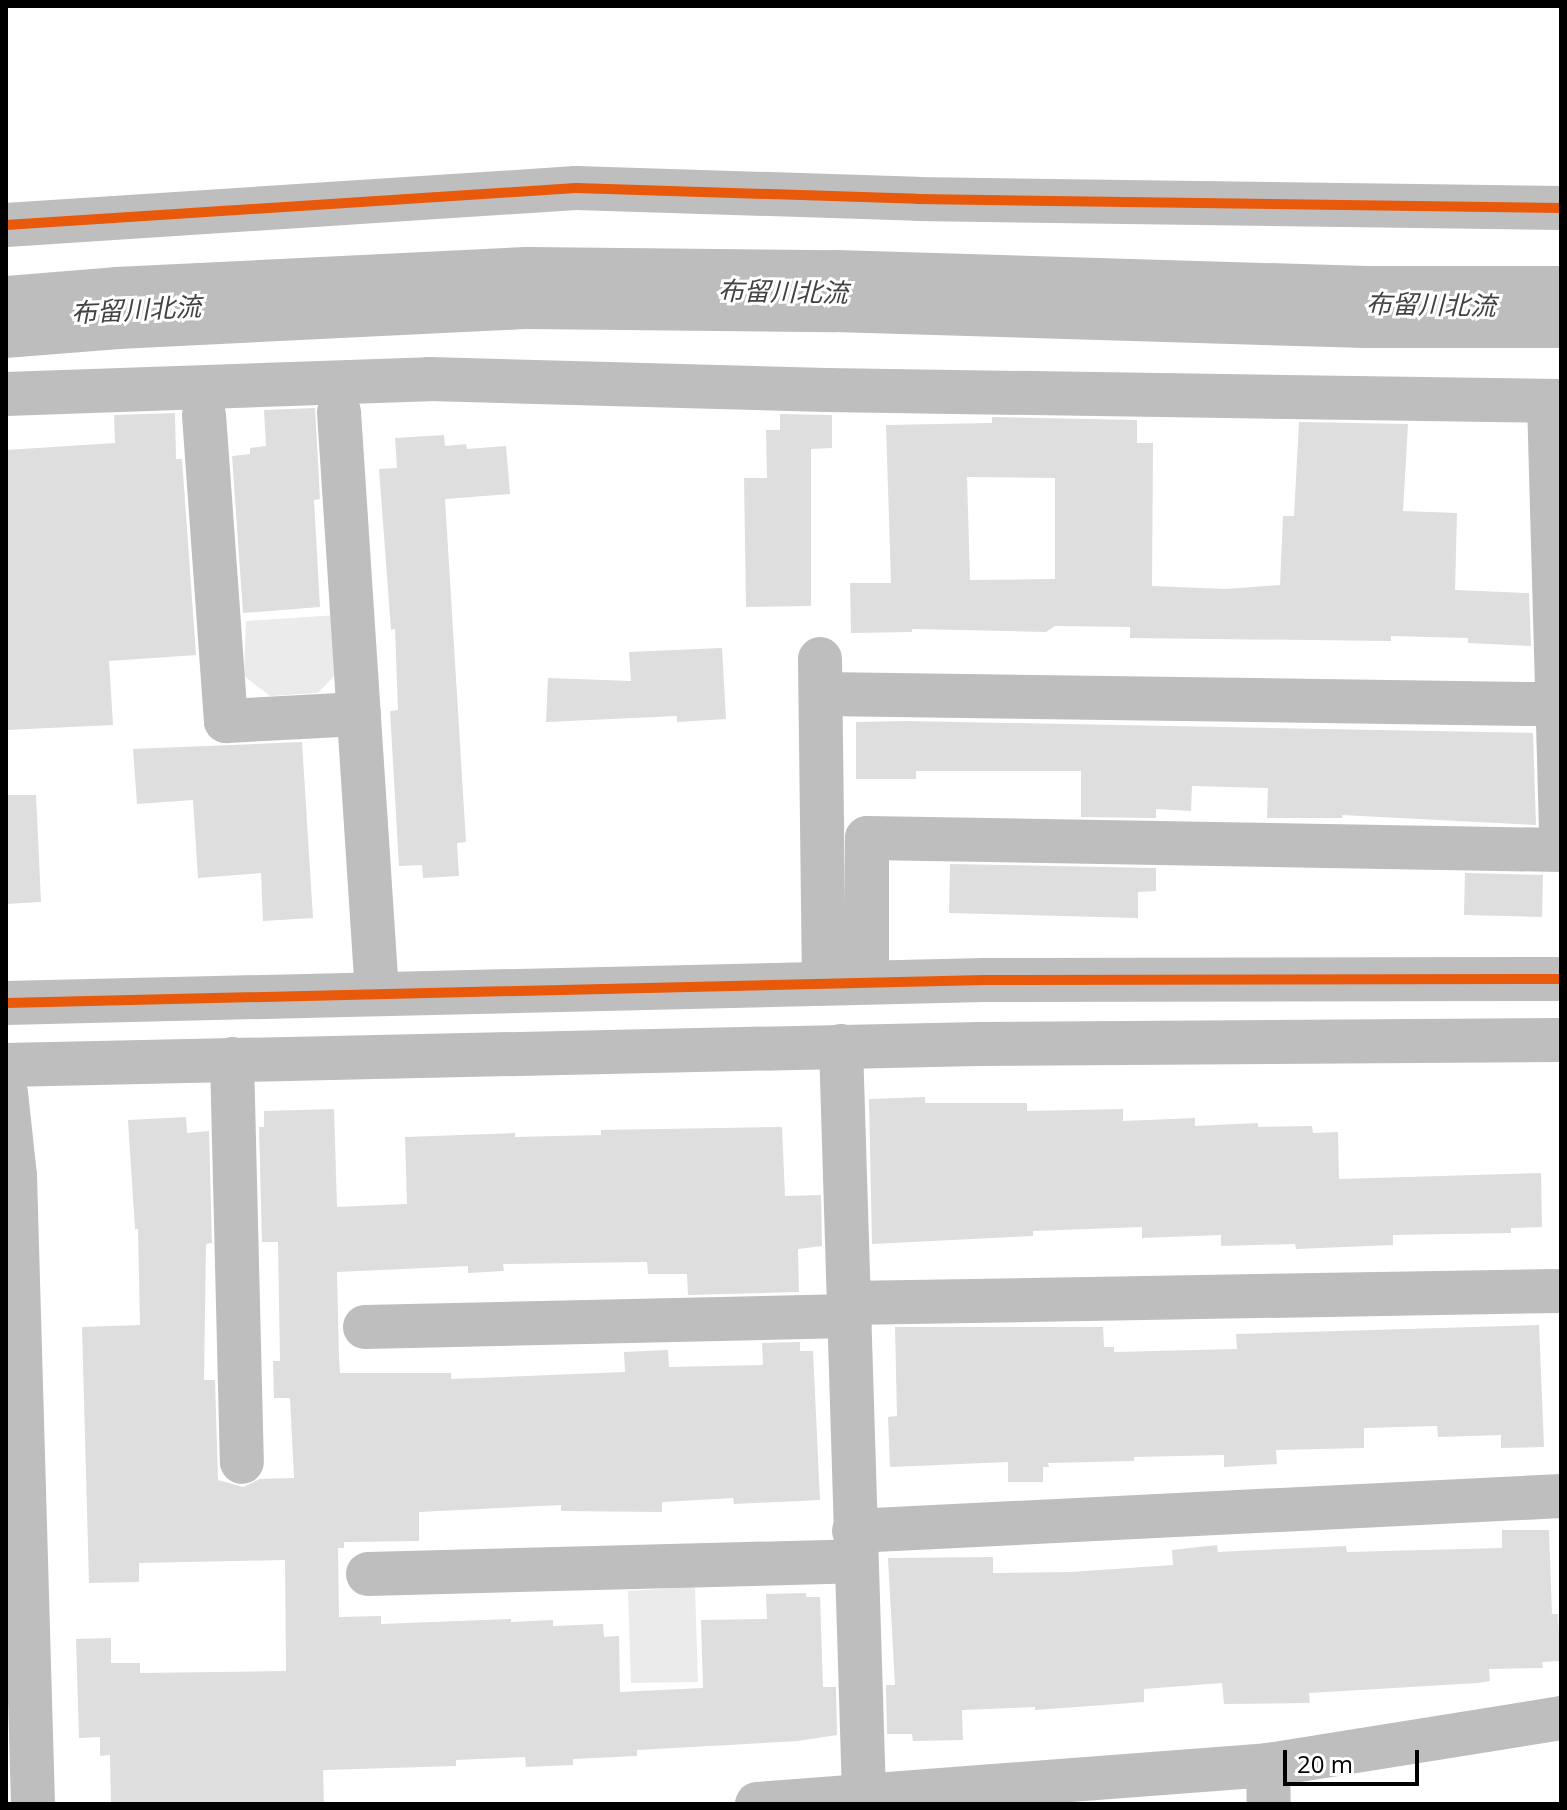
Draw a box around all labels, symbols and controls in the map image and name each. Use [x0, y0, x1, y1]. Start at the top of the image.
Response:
water label: 布留川北流 [718, 275, 848, 309]
water label: 布留川北流 [1366, 288, 1496, 322]
water label: 布留川北流 [70, 291, 202, 329]
scale bar [1287, 1734, 1423, 1784]
text: 20 m [1297, 1747, 1353, 1780]

